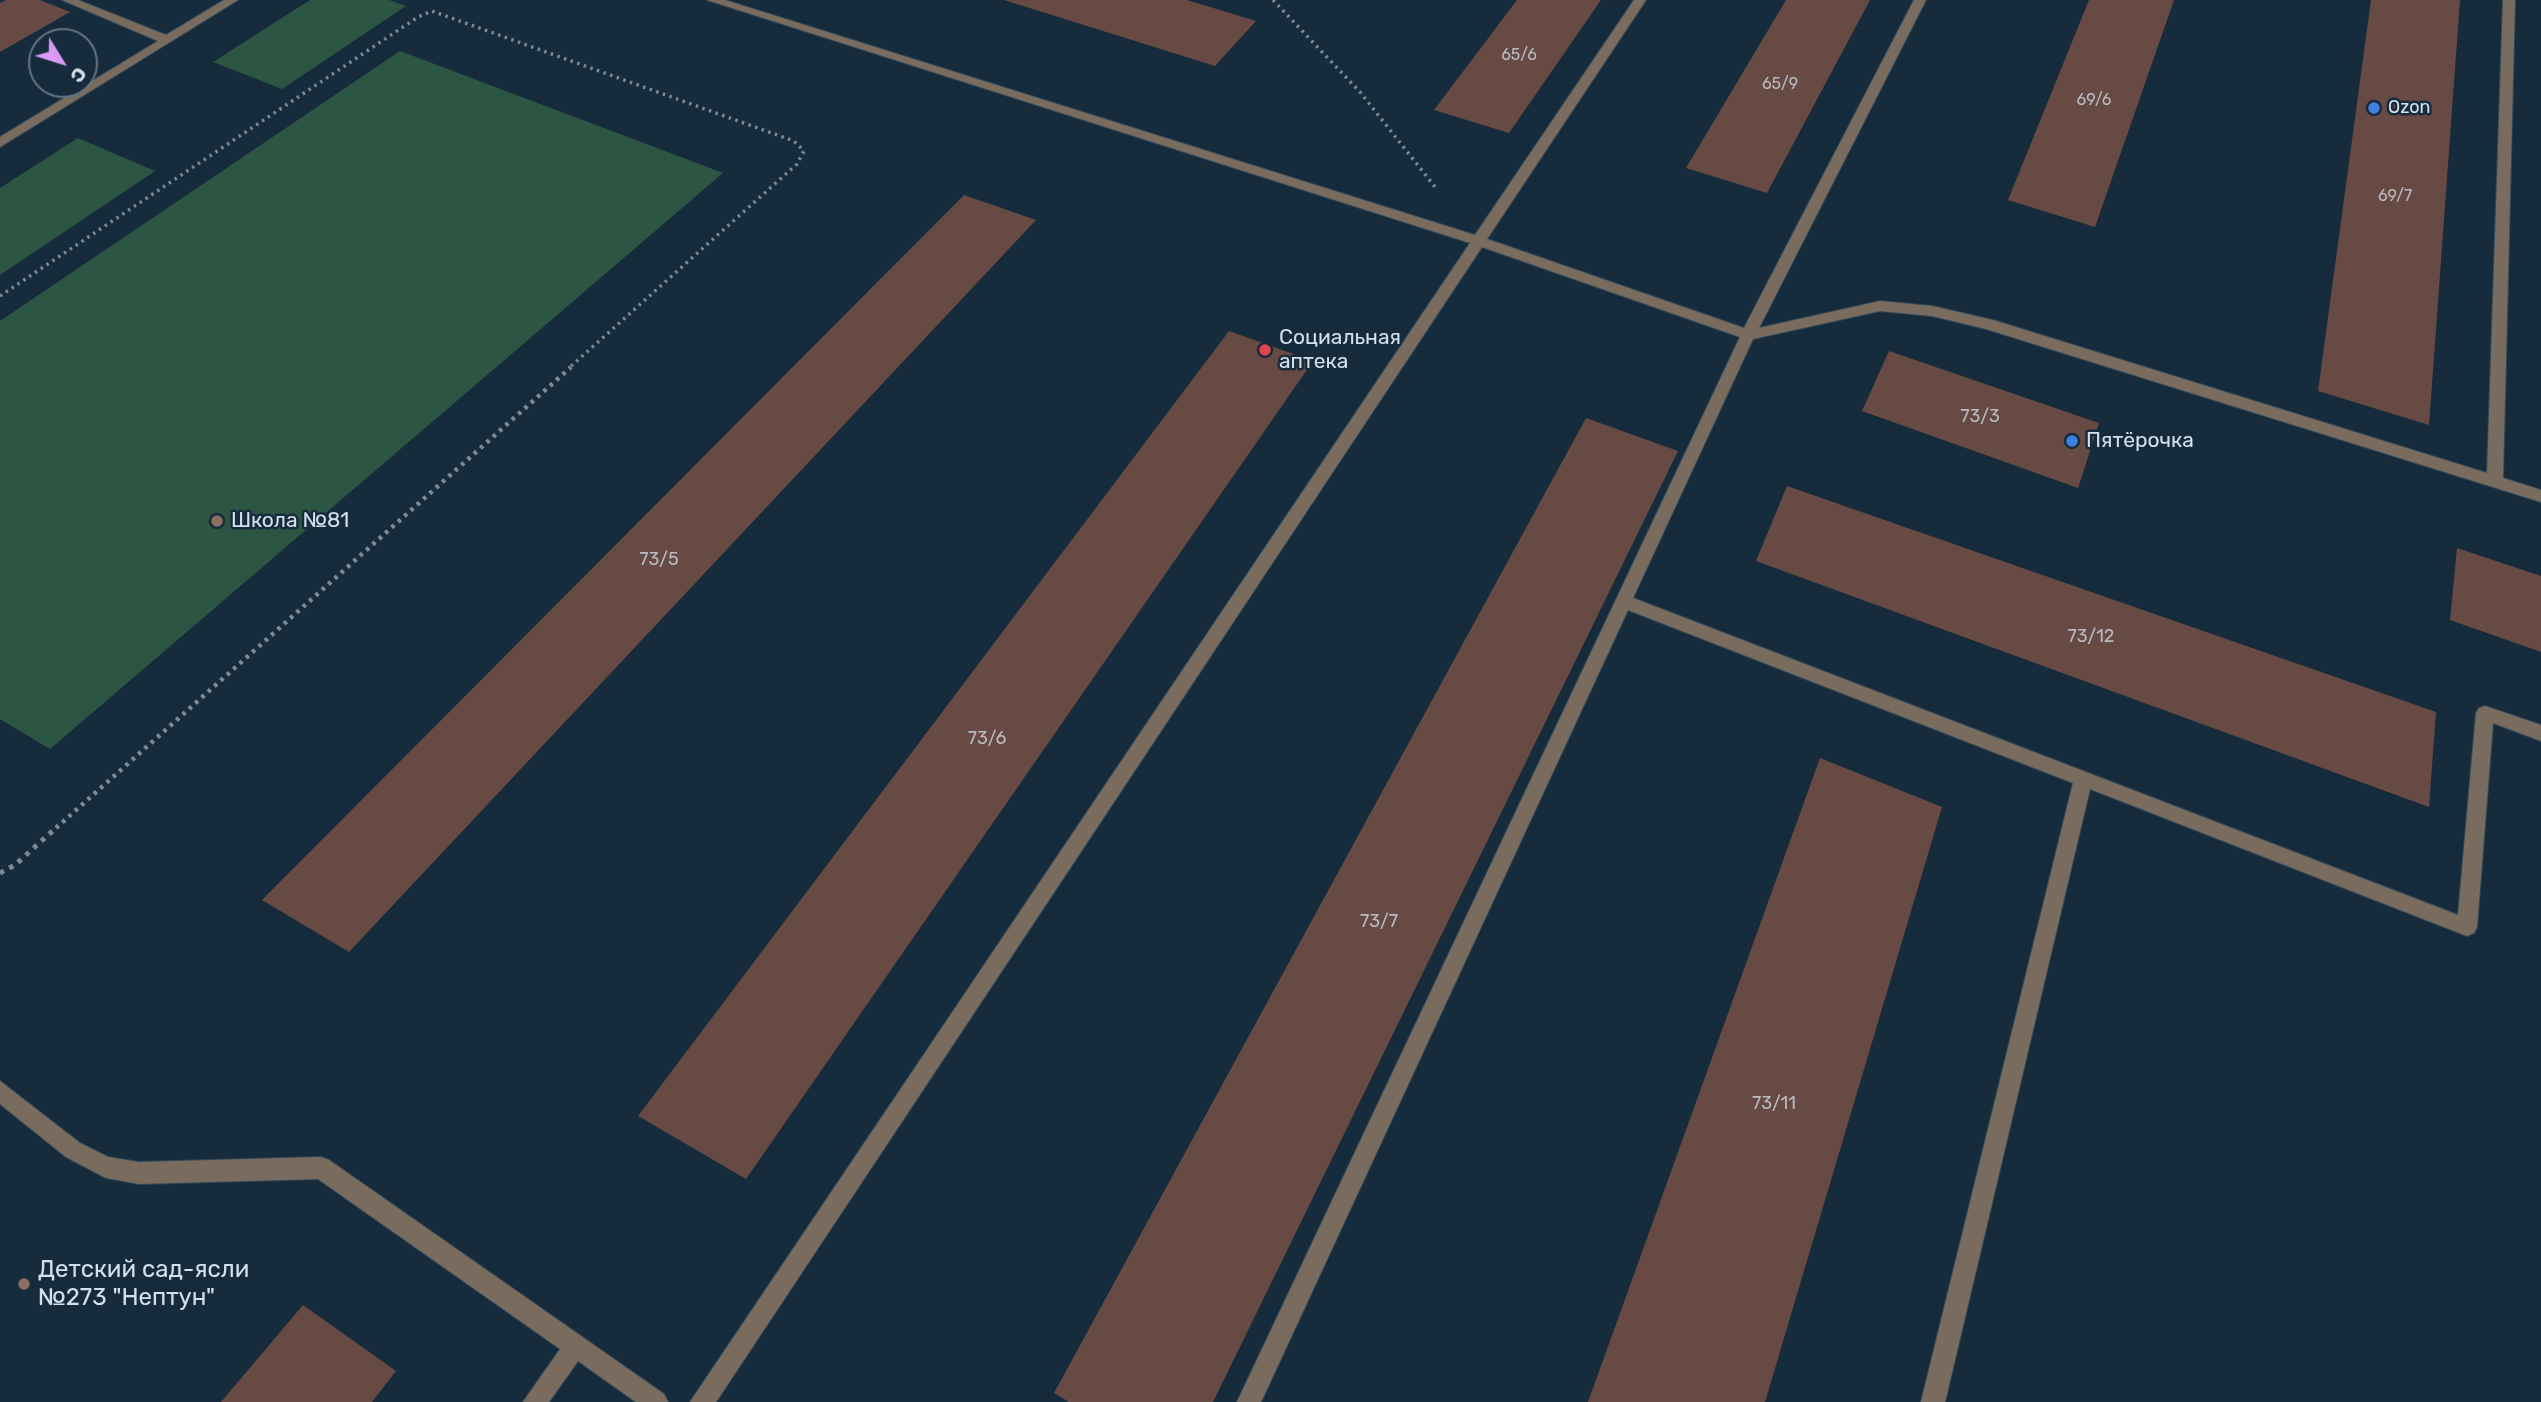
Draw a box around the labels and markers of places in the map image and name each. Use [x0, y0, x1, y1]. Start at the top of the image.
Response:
place label: Ozon [2388, 97, 2430, 119]
marker: Ozon [2366, 100, 2382, 116]
place label: Социальная аптека [1279, 325, 1401, 375]
marker: Социальная аптека [1257, 342, 1273, 358]
place label: Пятёрочка [2086, 428, 2194, 454]
marker: Пятёрочка [2064, 433, 2080, 449]
place label: Школа №81 [231, 508, 349, 534]
marker: Школа №81 [209, 513, 225, 529]
place label: Детский сад-ясли №273 "Нептун" [38, 1256, 249, 1312]
marker: Детский сад-ясли №273 "Нептун" [16, 1276, 32, 1292]

